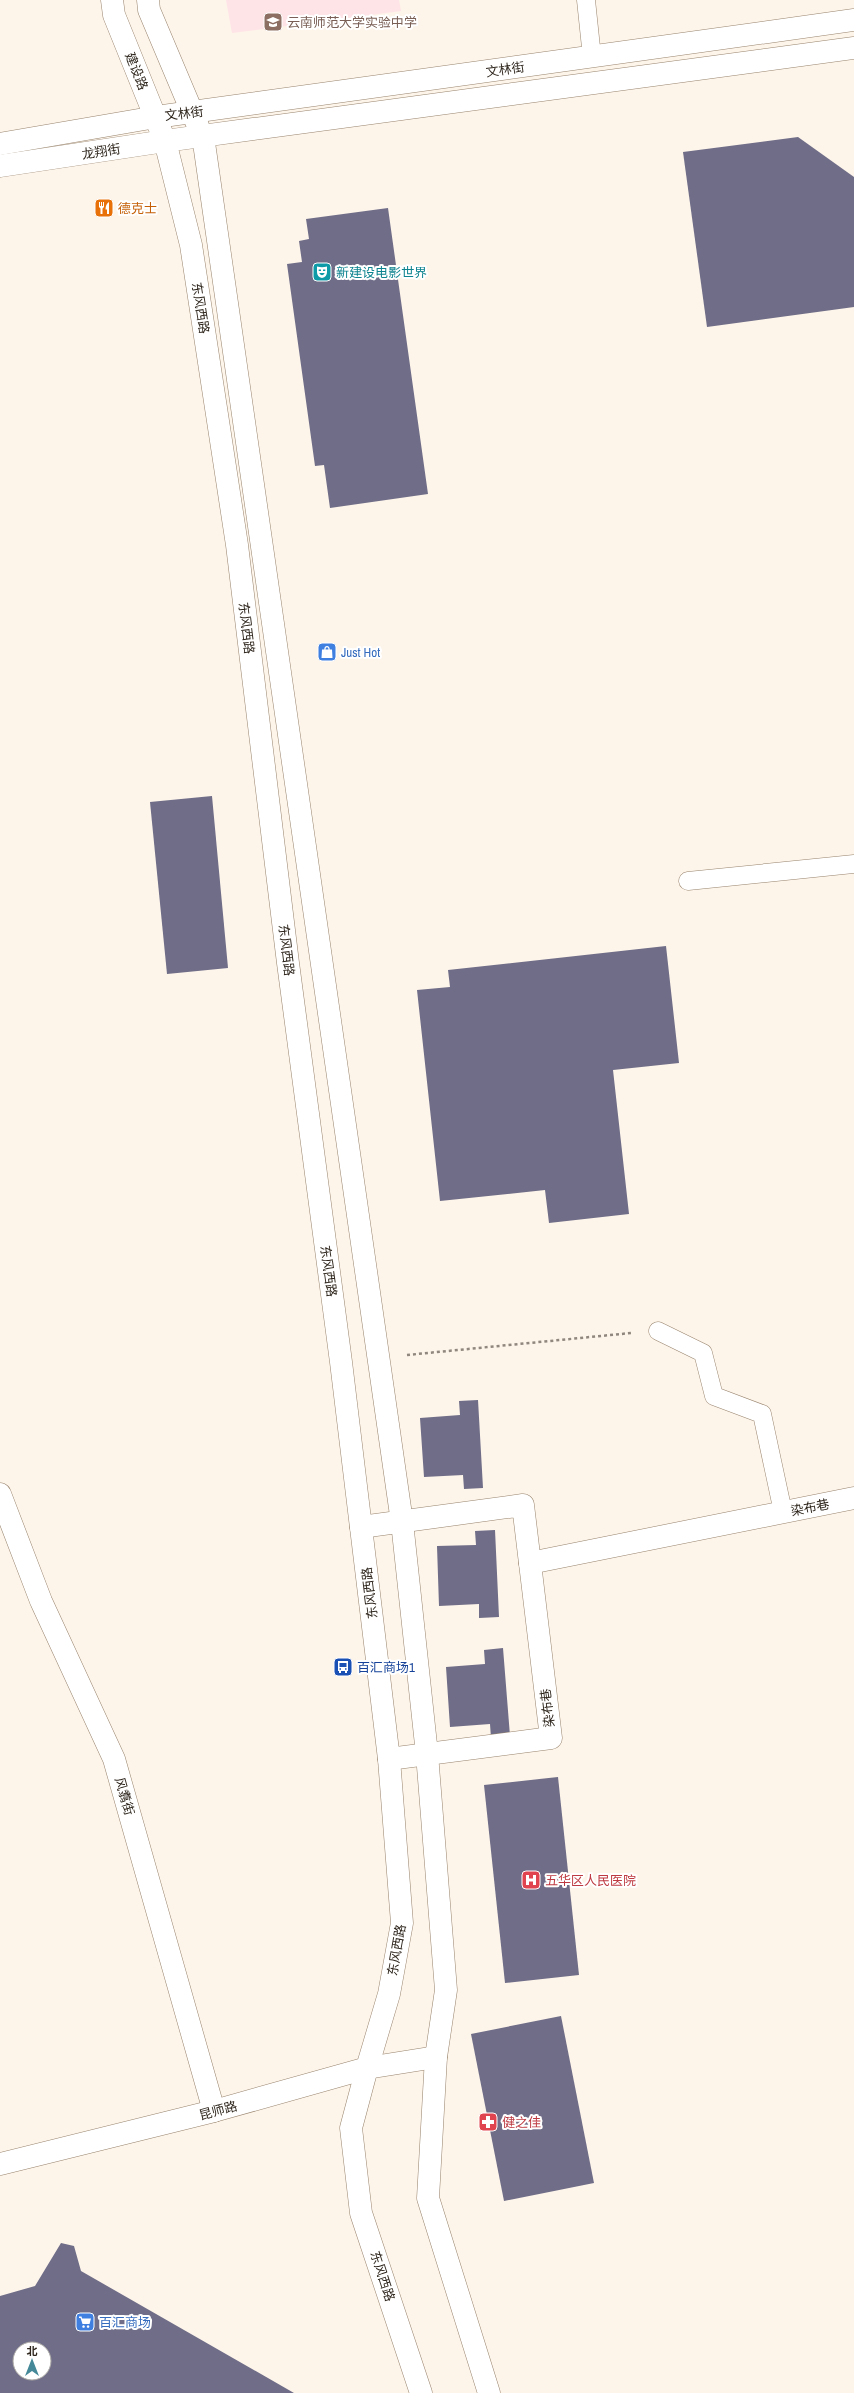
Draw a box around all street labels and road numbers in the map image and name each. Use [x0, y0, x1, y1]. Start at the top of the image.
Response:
street label: 建设路 [121, 50, 152, 92]
street label: 文林街 [485, 58, 526, 81]
street label: 文林街 [164, 103, 204, 124]
street label: 龙翔街 [80, 140, 122, 163]
street label: 东风西路 [188, 281, 213, 335]
street label: 东风西路 [235, 601, 258, 655]
street label: 东风西路 [275, 923, 298, 977]
street label: 东风西路 [316, 1244, 341, 1298]
street label: 染布巷 [789, 1495, 831, 1520]
street label: 东风西路 [358, 1566, 381, 1620]
street label: 染布巷 [537, 1688, 558, 1728]
street label: 风翥街 [111, 1775, 138, 1817]
street label: 东风西路 [384, 1923, 409, 1977]
street label: 昆师路 [197, 2097, 239, 2124]
street label: 东风西路 [366, 2249, 399, 2304]

